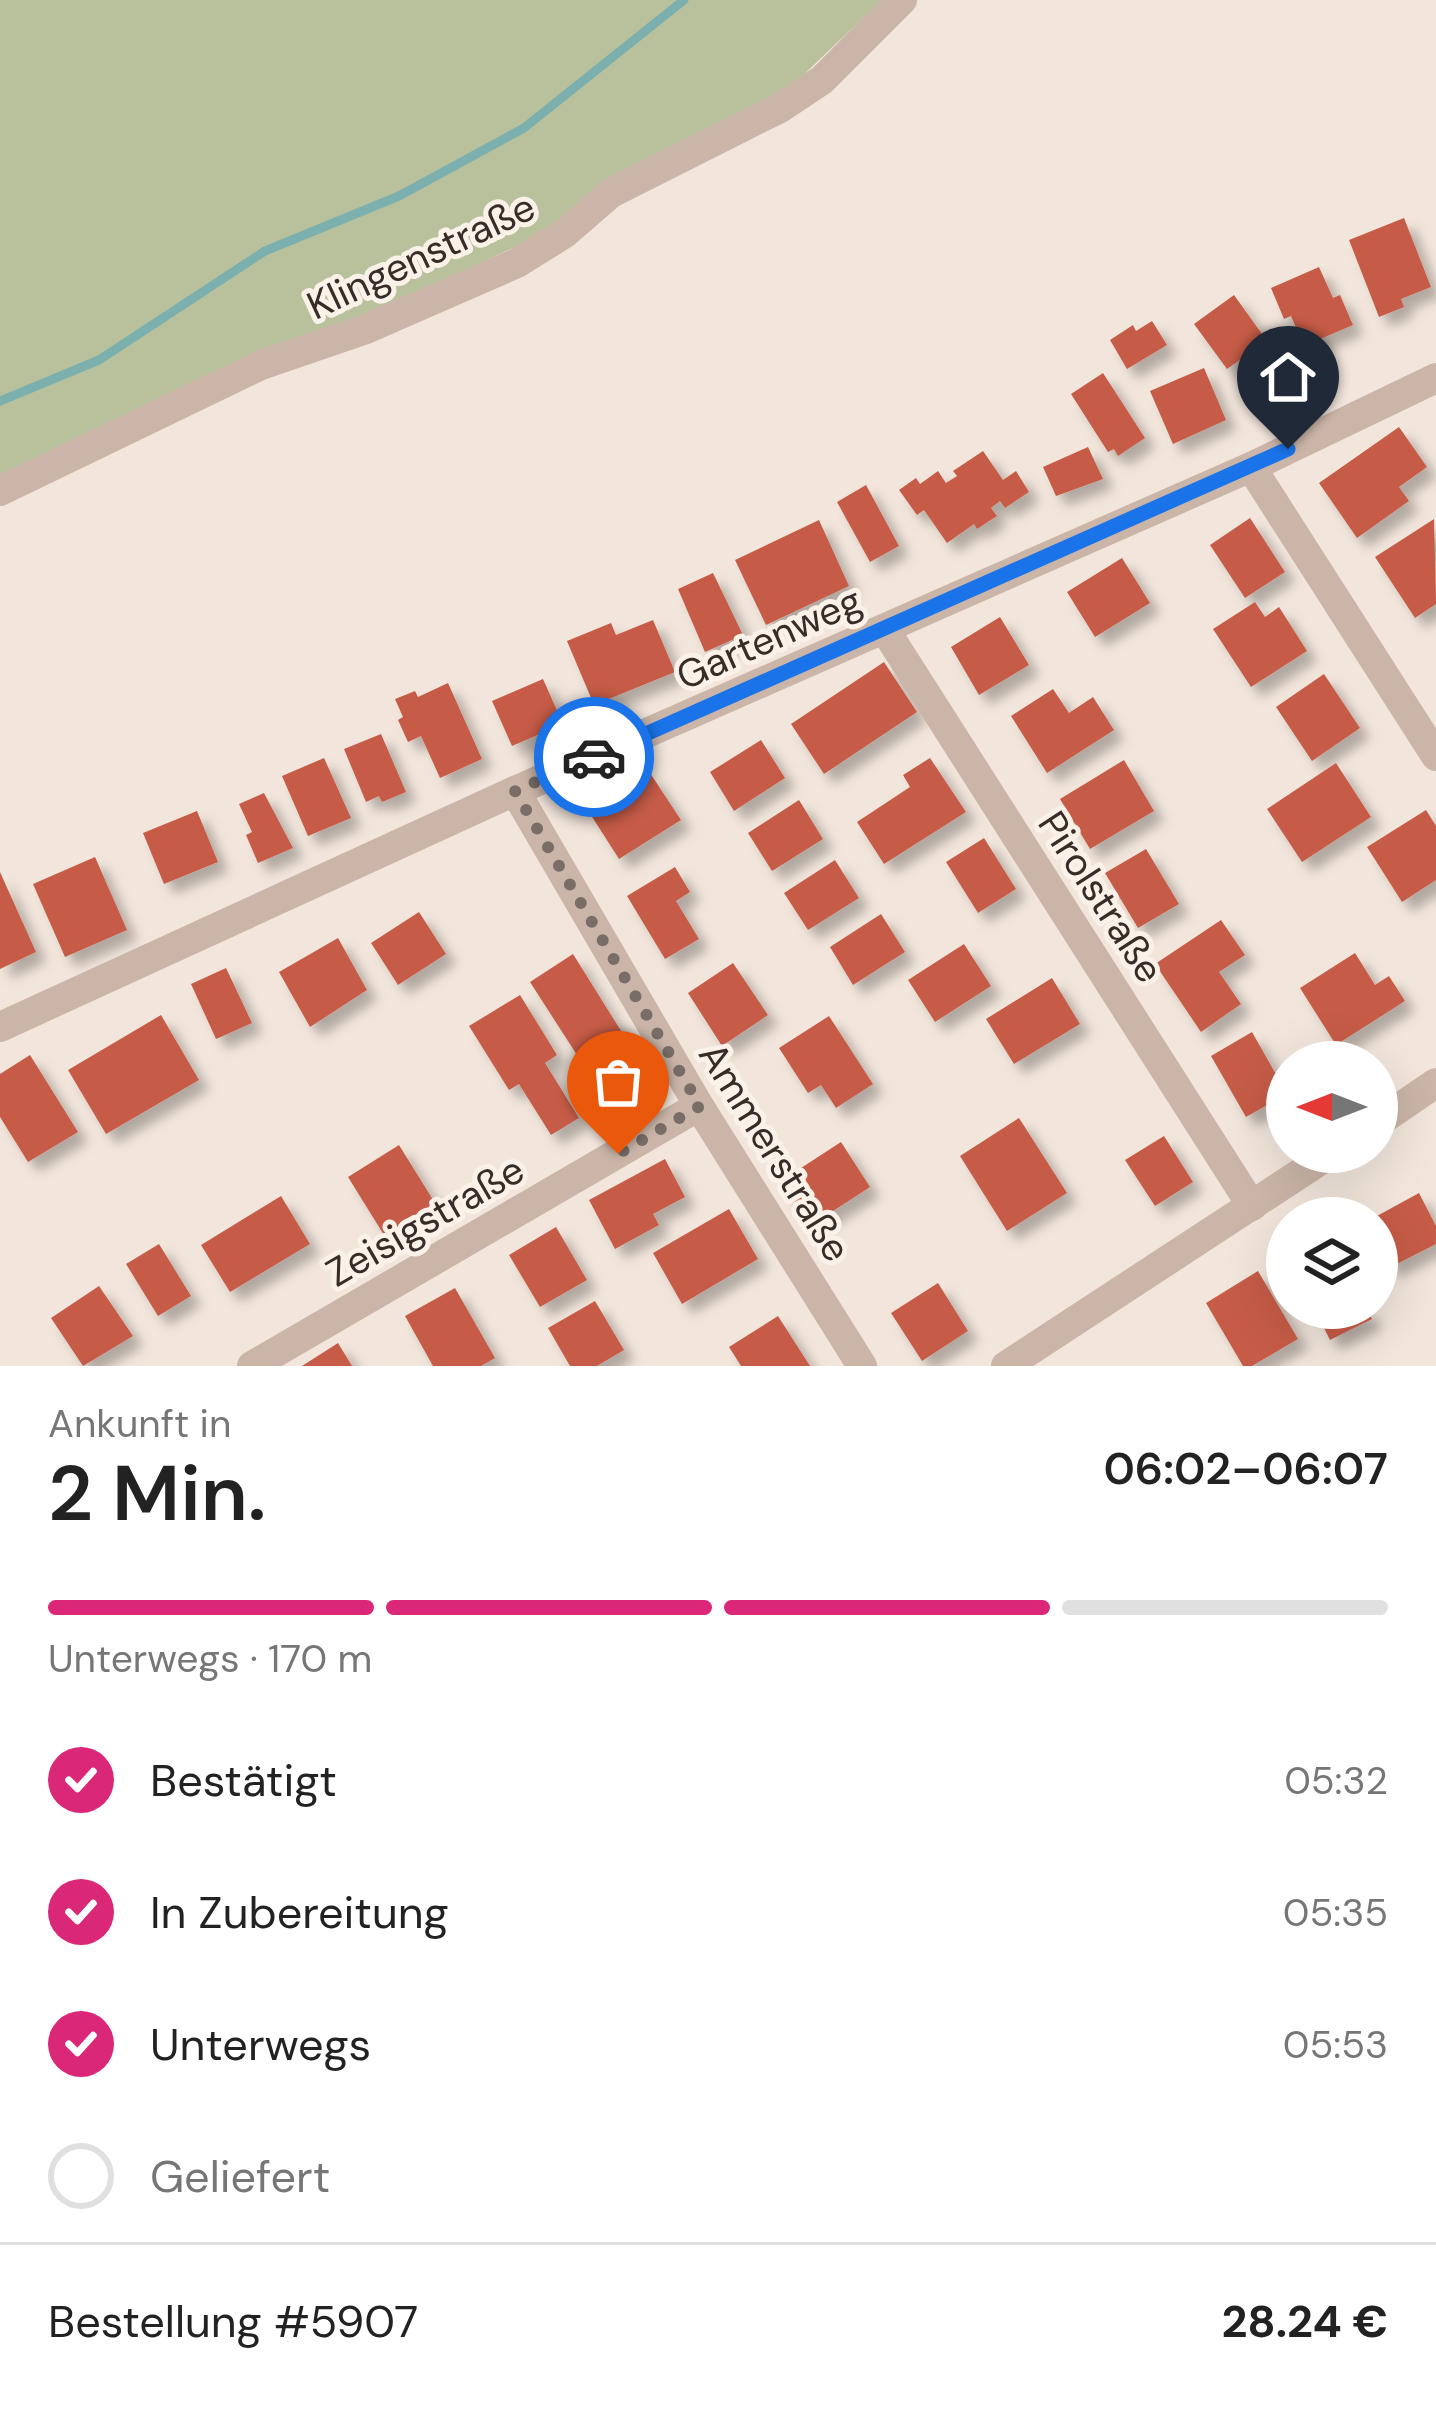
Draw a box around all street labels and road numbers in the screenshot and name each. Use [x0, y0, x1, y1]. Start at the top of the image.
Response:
street label: Klingenstraße [299, 181, 543, 331]
street label: Gartenweg [669, 575, 869, 701]
street label: Pirolstraße [1027, 802, 1175, 992]
street label: Ammerstraße [687, 1033, 863, 1271]
street label: Zeisigstraße [317, 1144, 533, 1298]

